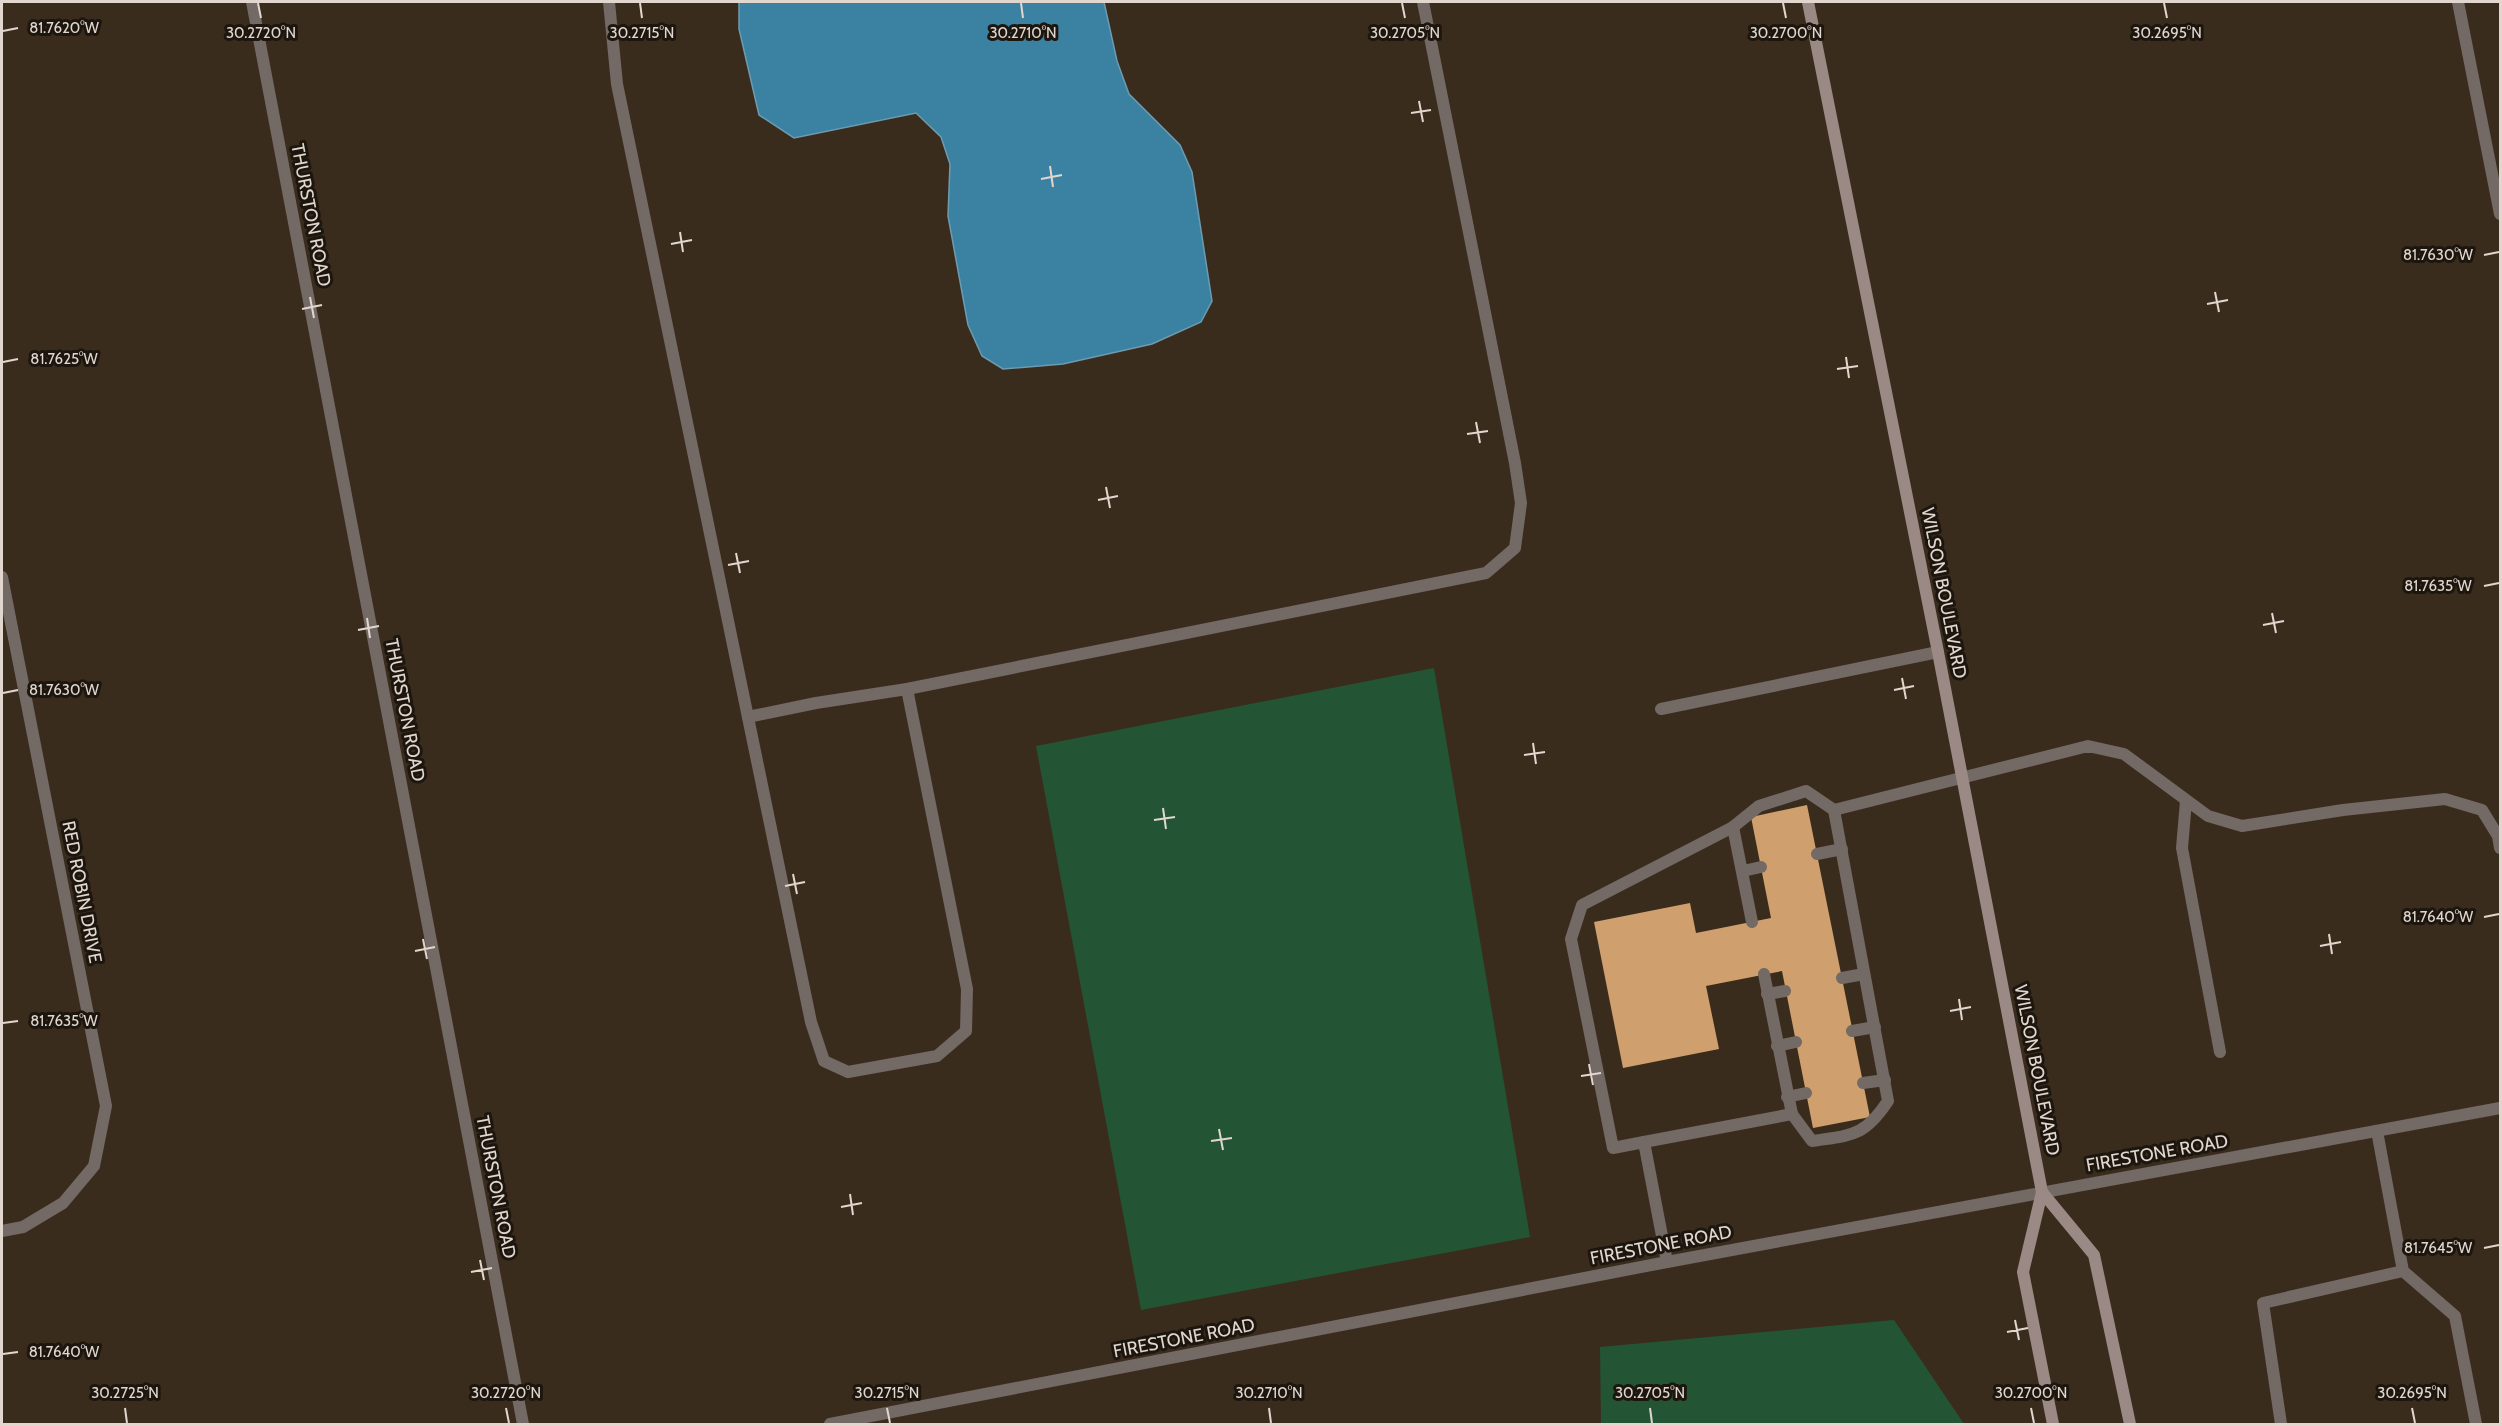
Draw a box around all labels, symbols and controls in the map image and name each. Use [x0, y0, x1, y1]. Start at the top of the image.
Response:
text: 81.7620°W [29, 19, 100, 37]
text: 30.2720°N [226, 24, 296, 42]
text: 30.2715°N [610, 24, 674, 42]
text: 30.2710°N [989, 24, 1057, 42]
text: 30.2705°N [1370, 24, 1440, 42]
text: 30.2700°N [1750, 24, 1822, 42]
text: 30.2695°N [2132, 24, 2202, 42]
street label: THURSTON ROAD [286, 142, 336, 288]
text: 81.7630°W [2403, 246, 2474, 264]
text: 81.7625°W [30, 350, 98, 368]
street label: WILSON BOULEVARD [1917, 506, 1971, 680]
text: 81.7635°W [2404, 577, 2473, 595]
street label: THURSTON ROAD [380, 637, 430, 783]
text: 81.7630°W [29, 681, 100, 699]
street label: RED ROBIN DRIVE [57, 819, 107, 965]
text: 81.7640°W [2403, 908, 2474, 926]
street label: WILSON BOULEVARD [2010, 983, 2064, 1157]
text: 81.7635°W [30, 1012, 99, 1030]
street label: THURSTON ROAD [471, 1114, 521, 1260]
street label: FIRESTONE ROAD [2084, 1130, 2230, 1176]
street label: FIRESTONE ROAD [1588, 1220, 1734, 1270]
text: 81.7645°W [2404, 1239, 2473, 1257]
street label: FIRESTONE ROAD [1111, 1313, 1257, 1363]
text: 81.7640°W [29, 1343, 100, 1361]
text: 30.2725°N [91, 1384, 159, 1402]
text: 30.2720°N [471, 1384, 541, 1402]
text: 30.2715°N [855, 1384, 919, 1402]
text: 30.2710°N [1235, 1384, 1303, 1402]
text: 30.2705°N [1615, 1384, 1685, 1402]
text: 30.2700°N [1995, 1384, 2067, 1402]
text: 30.2695°N [2377, 1384, 2447, 1402]

